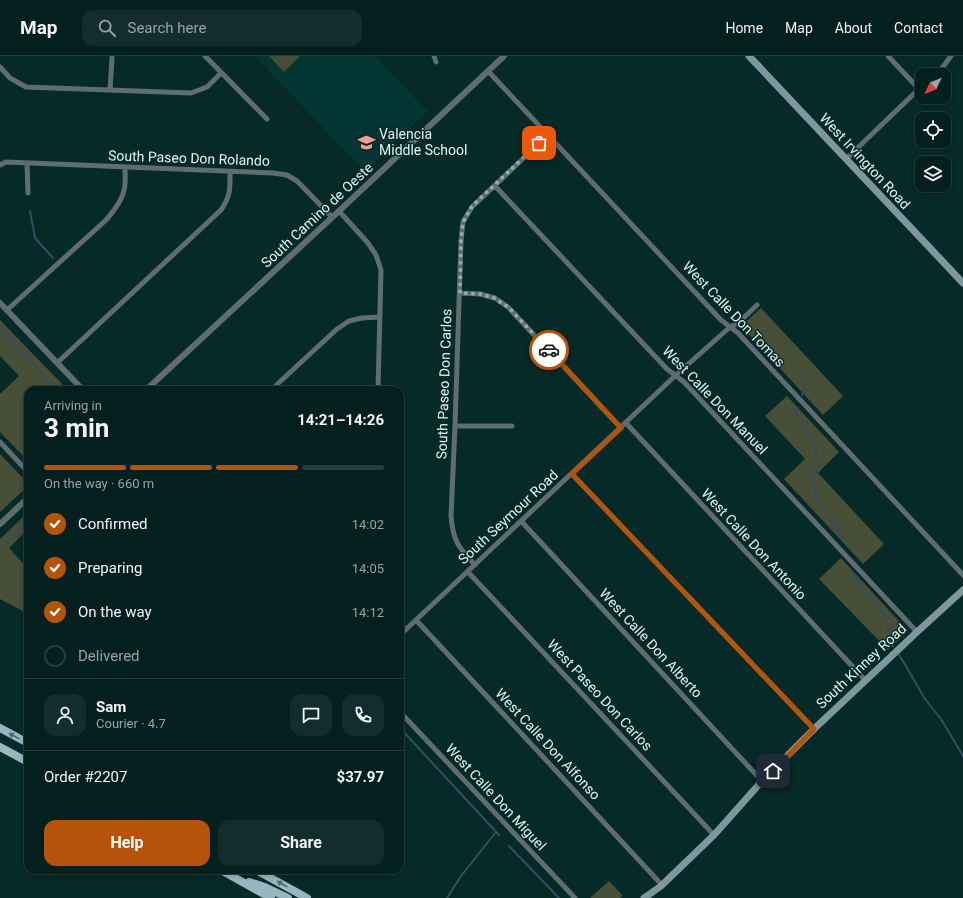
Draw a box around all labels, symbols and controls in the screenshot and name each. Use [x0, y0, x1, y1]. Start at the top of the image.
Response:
search box [82, 10, 362, 46]
text: Map [20, 16, 58, 39]
icon: search [96, 17, 118, 39]
text: Search here [128, 19, 206, 37]
text: Home [725, 20, 763, 36]
text: Map [785, 20, 813, 36]
text: About [835, 20, 872, 36]
text: Contact [894, 20, 943, 36]
north arrow [915, 68, 951, 104]
map controls [915, 68, 951, 192]
street label: West Irvington Road [816, 110, 914, 212]
button: locate [915, 112, 951, 148]
place label: Valencia Middle School [379, 126, 467, 158]
pin [522, 126, 556, 160]
school or university icon: Valencia Middle School [356, 132, 376, 152]
icon: bag [528, 132, 550, 154]
street label: South Paseo Don Rolando [108, 147, 270, 169]
button: layers [915, 156, 951, 192]
street label: South Camino de Oeste [258, 159, 376, 271]
street label: West Calle Don Tomas [680, 258, 788, 370]
street label: South Paseo Don Carlos [433, 308, 455, 460]
courier [529, 330, 569, 370]
icon: car [538, 339, 560, 361]
street label: West Calle Don Manuel [659, 343, 771, 457]
text: Arriving in [44, 398, 102, 413]
text: 14:21–14:26 [297, 411, 384, 429]
text: 3 min [44, 413, 109, 443]
street label: South Seymour Road [455, 467, 561, 567]
text: On the way · 660 m [44, 476, 154, 491]
street label: West Calle Don Antonio [698, 485, 810, 603]
icon: check [44, 513, 66, 535]
text: Confirmed [78, 515, 148, 533]
text: 14:02 [352, 517, 384, 532]
icon: check [44, 557, 66, 579]
text: Preparing [78, 559, 142, 577]
text: 14:05 [352, 561, 384, 576]
street label: West Calle Don Alberto [596, 585, 706, 701]
icon: check [44, 601, 66, 623]
text: On the way [78, 603, 152, 621]
text: 14:12 [352, 605, 384, 620]
street label: South Kinney Road [813, 620, 909, 712]
street label: West Paseo Don Carlos [544, 636, 656, 754]
text: Delivered [78, 647, 140, 665]
street label: West Calle Don Alfonso [492, 685, 604, 803]
button: person [44, 694, 86, 736]
button: chat [290, 694, 332, 736]
button: phone [342, 694, 384, 736]
text: Sam [96, 698, 126, 716]
text: Courier · 4.7 [96, 716, 166, 731]
one-way arrow [8, 732, 20, 739]
street label: West Calle Don Miguel [442, 740, 550, 854]
pin [756, 754, 790, 788]
icon: home [762, 760, 784, 782]
text: Order #2207 [44, 768, 127, 786]
text: $37.97 [337, 768, 384, 786]
button: Help [44, 820, 210, 866]
button: Share [218, 820, 384, 866]
one-way arrow [276, 881, 288, 887]

